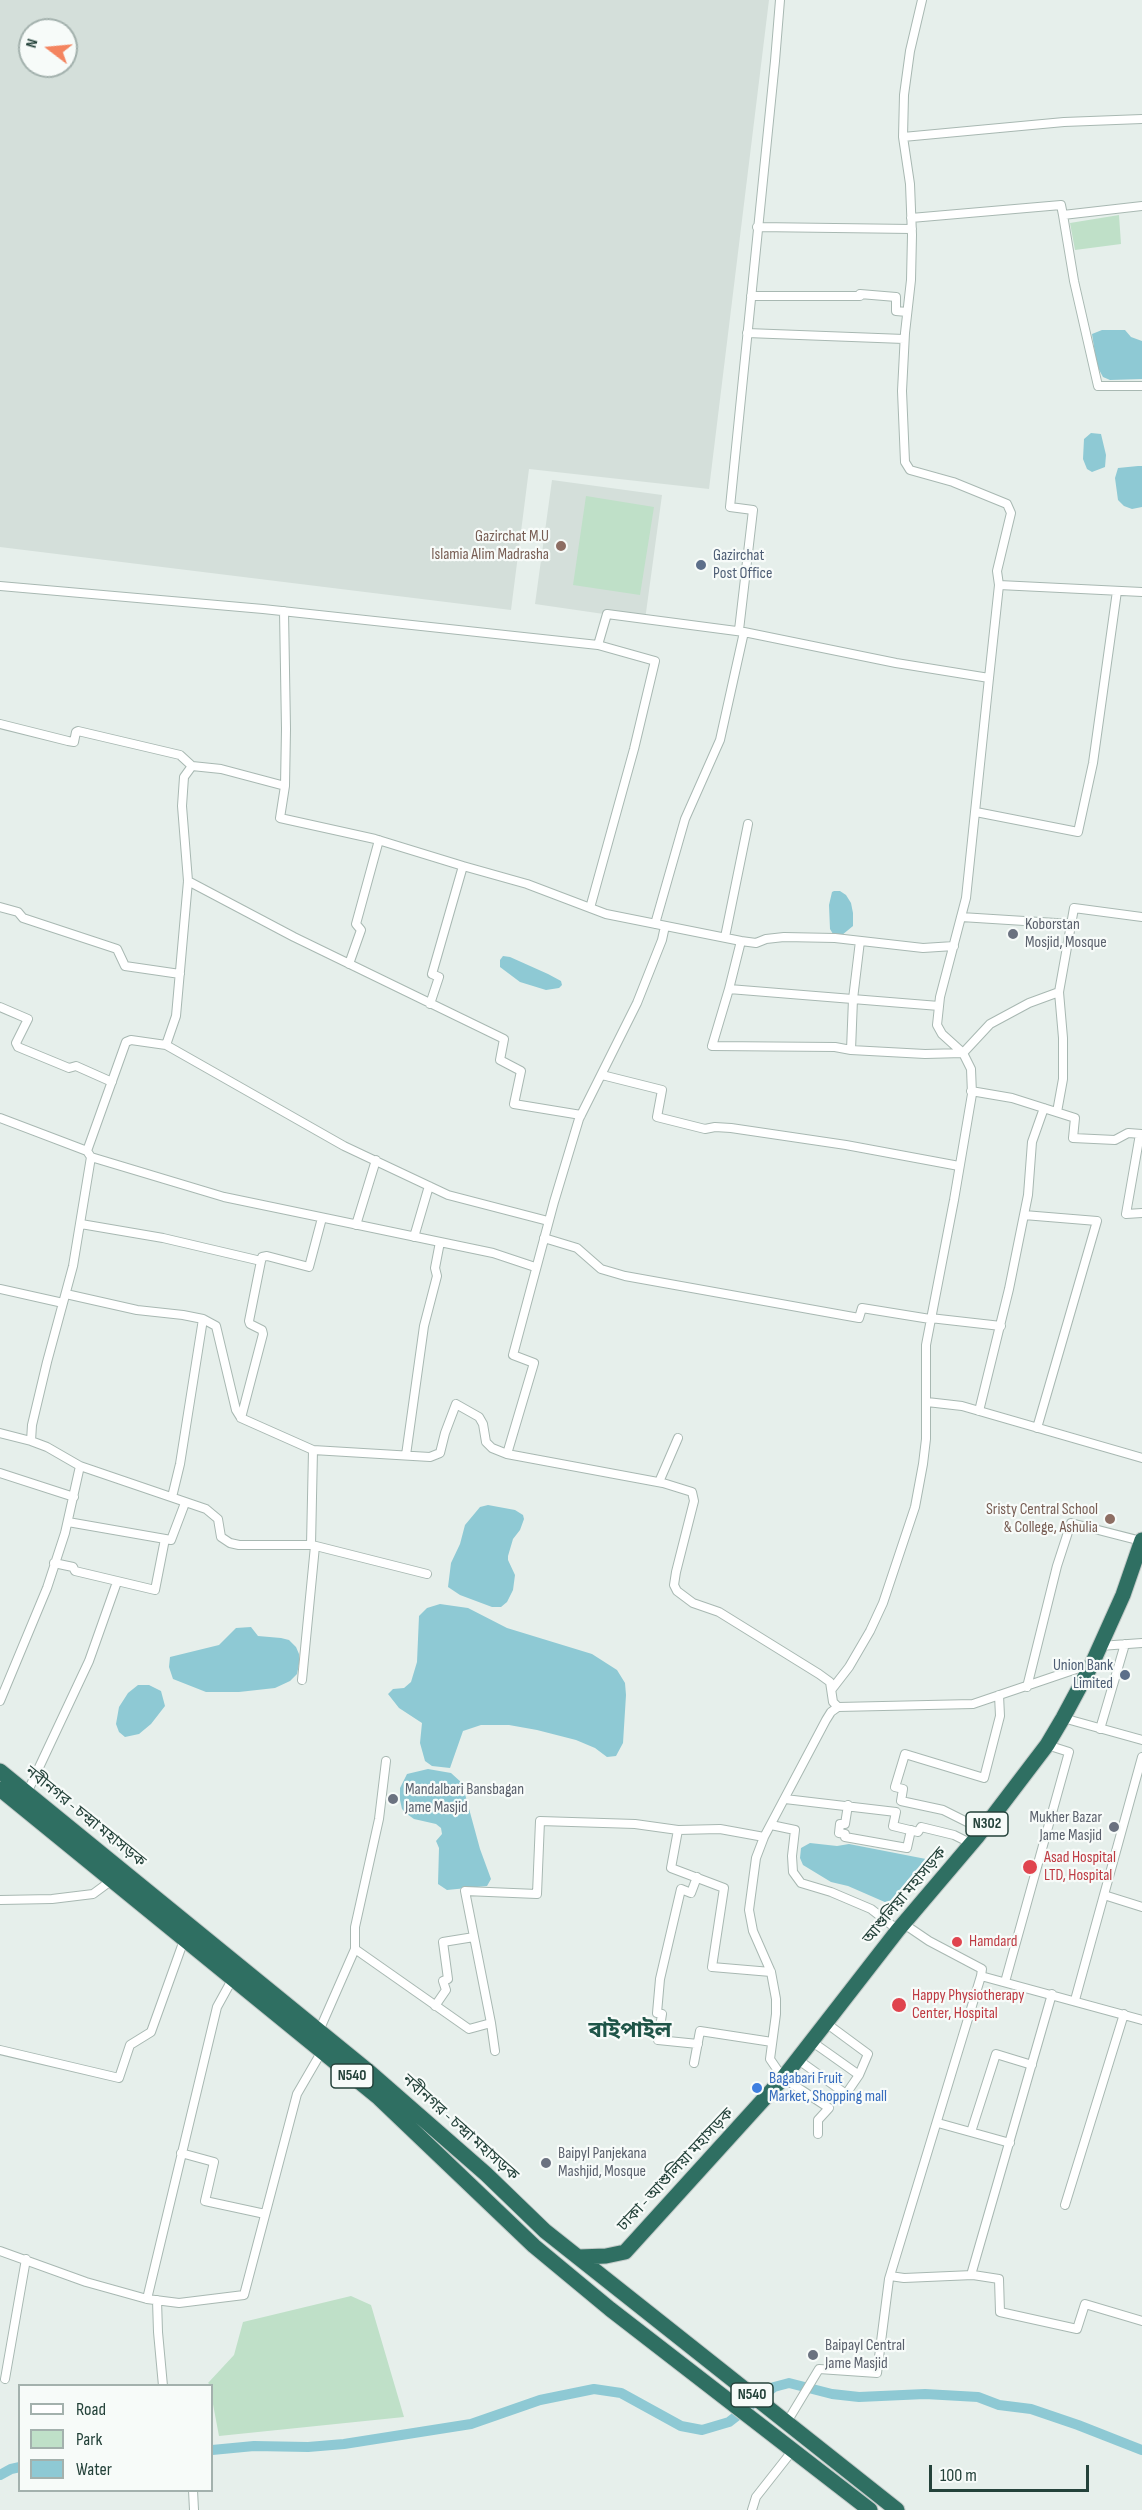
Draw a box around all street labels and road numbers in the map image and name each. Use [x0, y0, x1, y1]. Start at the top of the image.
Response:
street label: নবীনগর - চন্দ্রা মহাসড়ক [21, 1762, 149, 1872]
road number: N302 [966, 1812, 1008, 1836]
street label: আশুলিয়া মহাসড়ক [859, 1844, 951, 1948]
road number: N540 [331, 2064, 373, 2088]
street label: নবীনগর - চন্দ্রা মহাসড়ক [398, 2071, 522, 2185]
street label: ঢাকা - আশুলিয়া মহাসড়ক [614, 2104, 738, 2236]
road number: N540 [731, 2383, 773, 2407]

